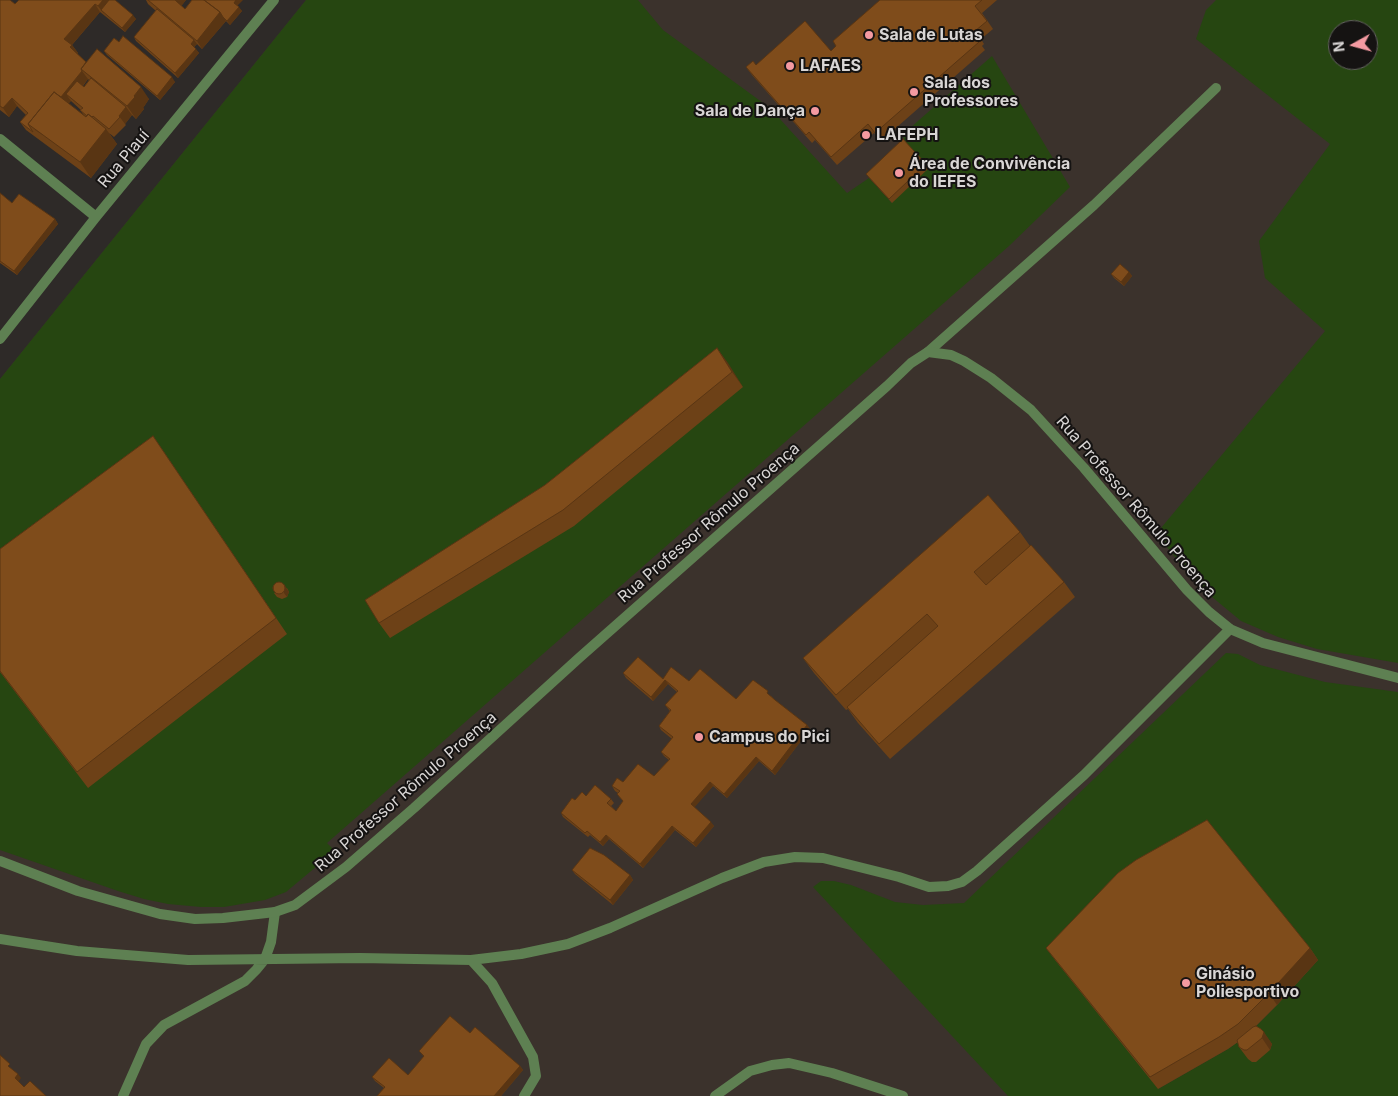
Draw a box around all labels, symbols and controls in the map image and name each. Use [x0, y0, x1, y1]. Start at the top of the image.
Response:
north arrow [1328, 20, 1378, 70]
place label: Sala de Lutas [879, 25, 983, 45]
marker: Sala de Lutas [863, 29, 875, 41]
text: N [1330, 40, 1348, 53]
place label: LAFAES [800, 56, 861, 76]
marker: LAFAES [784, 60, 796, 72]
place label: Sala dos Professores [924, 73, 1018, 111]
marker: Sala dos Professores [908, 86, 920, 98]
place label: Sala de Dança [695, 101, 805, 121]
marker: Sala de Dança [809, 105, 821, 117]
place label: LAFEPH [876, 125, 938, 145]
street label: Rua Piauí [94, 126, 154, 192]
marker: LAFEPH [860, 129, 872, 141]
place label: Área de Convivência do IEFES [909, 154, 1070, 192]
marker: Área de Convivência do IEFES [893, 167, 905, 179]
street label: Rua Professor Rômulo Proença [1052, 412, 1220, 602]
street label: Rua Professor Rômulo Proença [614, 439, 804, 607]
street label: Rua Professor Rômulo Proença [311, 708, 501, 876]
place label: Campus do Pici [709, 727, 830, 747]
marker: Campus do Pici [693, 731, 705, 743]
place label: Ginásio Poliesportivo [1196, 964, 1299, 1002]
marker: Ginásio Poliesportivo [1180, 977, 1192, 989]

